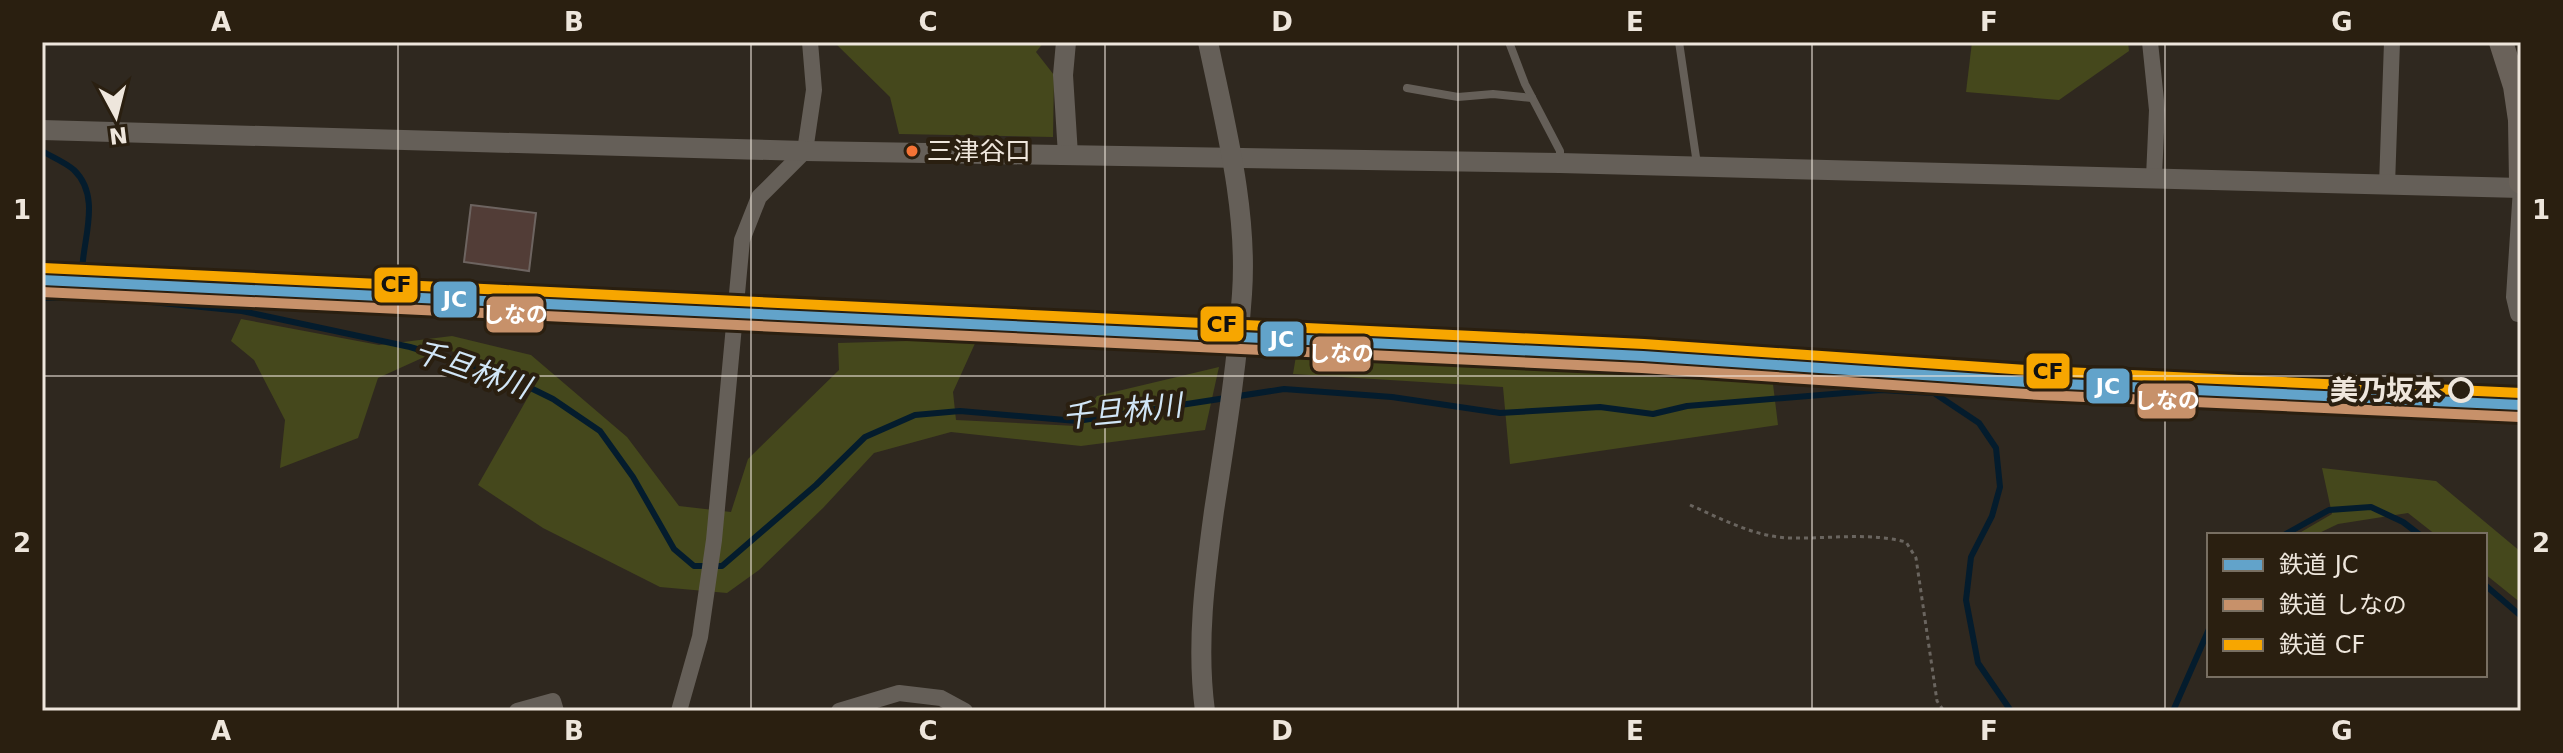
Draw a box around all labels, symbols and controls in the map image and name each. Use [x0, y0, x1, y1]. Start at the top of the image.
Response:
text: A [211, 7, 231, 37]
text: B [564, 7, 584, 37]
text: C [918, 7, 938, 37]
text: D [1271, 7, 1293, 37]
text: E [1626, 7, 1644, 37]
text: F [1980, 7, 1998, 37]
text: G [2331, 7, 2353, 37]
north arrow [76, 76, 156, 156]
text: N [108, 122, 129, 149]
place label: 三津谷口 [927, 136, 1031, 166]
marker: 三津谷口 [904, 143, 920, 159]
text: 1 [13, 195, 31, 225]
text: 1 [2532, 195, 2550, 225]
line badge: CF [373, 266, 419, 304]
text: CF [380, 272, 412, 297]
line badge: JC [432, 280, 478, 319]
text: JC [441, 287, 467, 312]
line badge: しなの [485, 295, 545, 334]
text: しなの [482, 302, 548, 327]
line badge: CF [1199, 305, 1245, 343]
text: CF [1206, 312, 1238, 337]
line badge: JC [1259, 320, 1305, 358]
text: JC [1268, 327, 1294, 352]
water label: 千旦林川 [410, 333, 537, 406]
line badge: しなの [1311, 335, 1372, 373]
text: しなの [1308, 341, 1374, 366]
line badge: CF [2025, 352, 2071, 390]
text: CF [2032, 359, 2064, 384]
line badge: JC [2085, 367, 2131, 405]
text: JC [2094, 374, 2120, 399]
place label: 美乃坂本 [2330, 374, 2442, 407]
marker: 美乃坂本 [2449, 378, 2473, 402]
line badge: しなの [2136, 382, 2197, 420]
water label: 千旦林川 [1060, 387, 1186, 435]
text: しなの [2134, 388, 2200, 413]
text: 2 [13, 528, 31, 558]
text: 2 [2532, 528, 2550, 558]
legend [2207, 533, 2487, 677]
text: 鉄道 JC [2279, 551, 2358, 579]
text: 鉄道 しなの [2279, 591, 2407, 619]
text: 鉄道 CF [2279, 631, 2365, 659]
text: A [211, 716, 231, 746]
text: B [564, 716, 584, 746]
text: C [918, 716, 938, 746]
text: D [1271, 716, 1293, 746]
text: E [1626, 716, 1644, 746]
text: F [1980, 716, 1998, 746]
text: G [2331, 716, 2353, 746]

